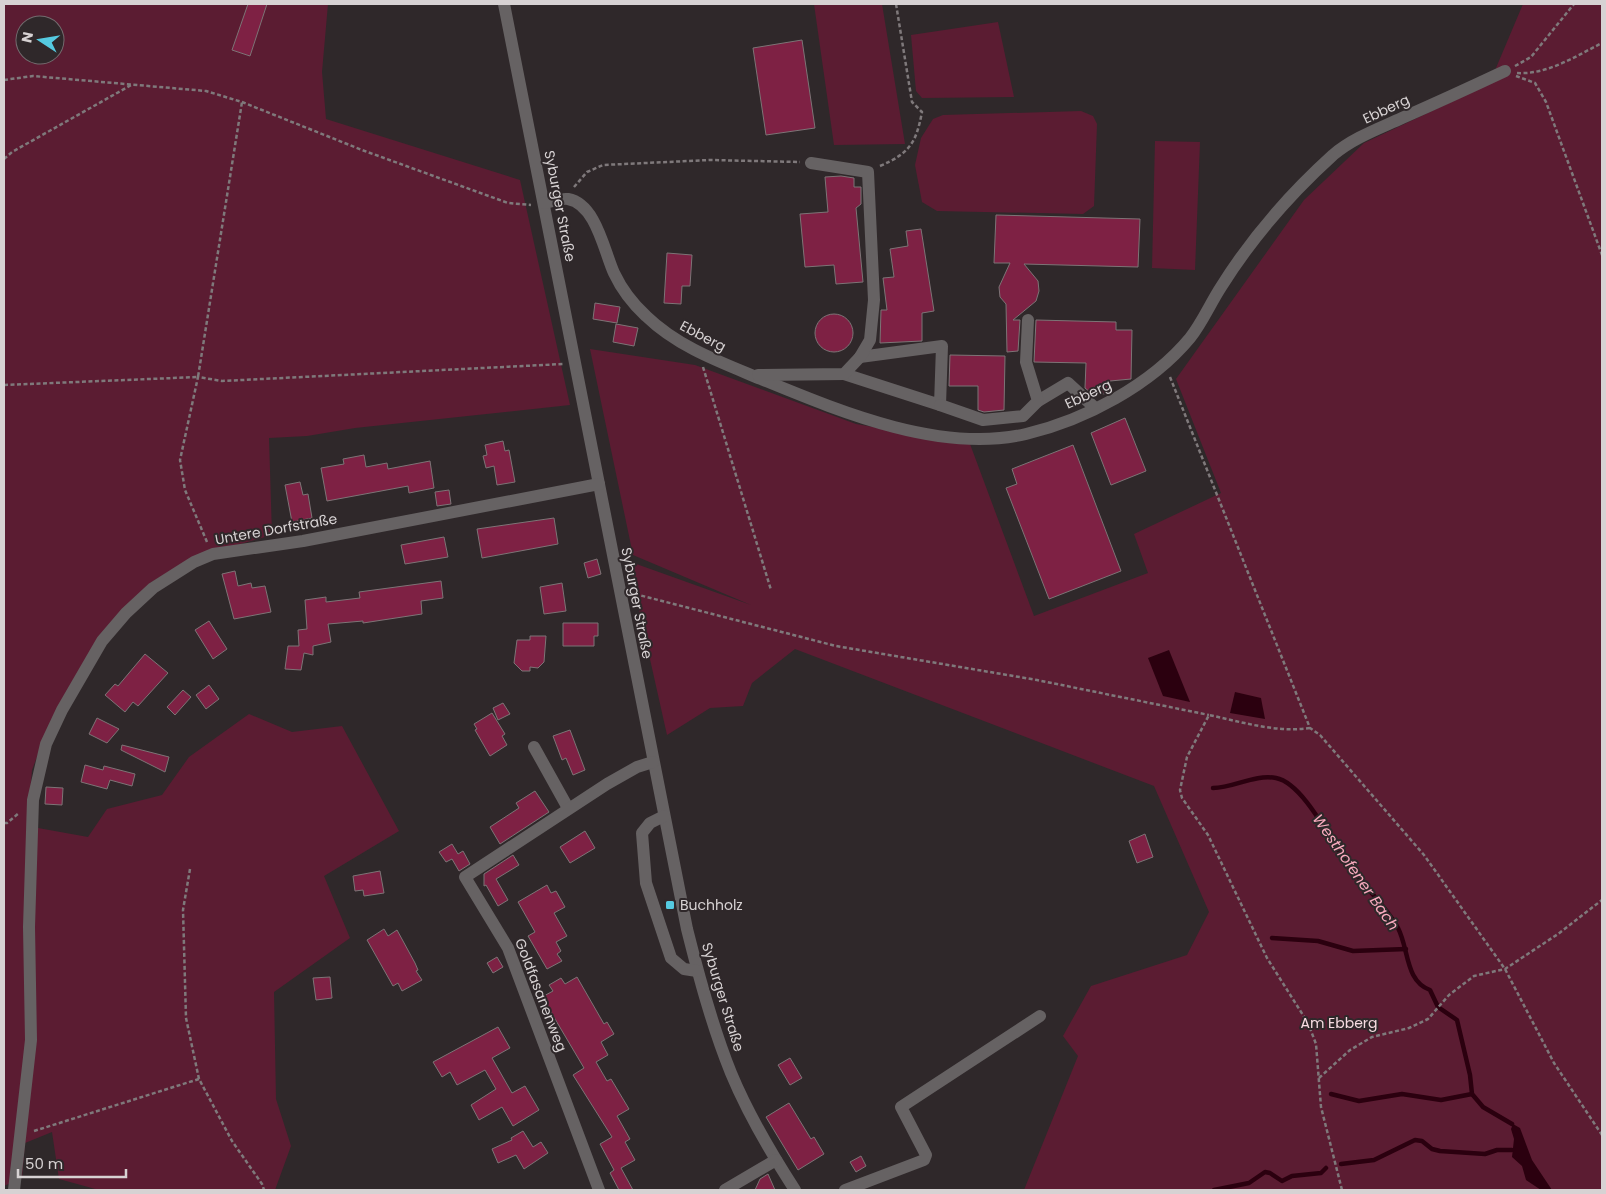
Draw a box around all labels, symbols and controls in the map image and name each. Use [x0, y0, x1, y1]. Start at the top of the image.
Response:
north arrow [15, 15, 65, 65]
text: N [16, 30, 38, 45]
street label: Ebberg [1359, 89, 1413, 129]
street label: Syburger Straße [539, 149, 581, 264]
street label: Ebberg [676, 316, 730, 356]
street label: Ebberg [1061, 374, 1115, 414]
street label: Untere Dorfstraße [213, 508, 339, 550]
street label: Syburger Straße [616, 546, 658, 661]
water label: Westhofener Bach [1308, 810, 1404, 934]
place label: Buchholz [680, 895, 743, 915]
marker: Buchholz [664, 899, 676, 911]
street label: Goldfasanenweg [510, 935, 572, 1055]
street label: Syburger Straße [697, 940, 749, 1054]
park label: Am Ebberg [1300, 1013, 1378, 1033]
scale bar [18, 1146, 125, 1178]
text: 50 m [25, 1153, 63, 1174]

